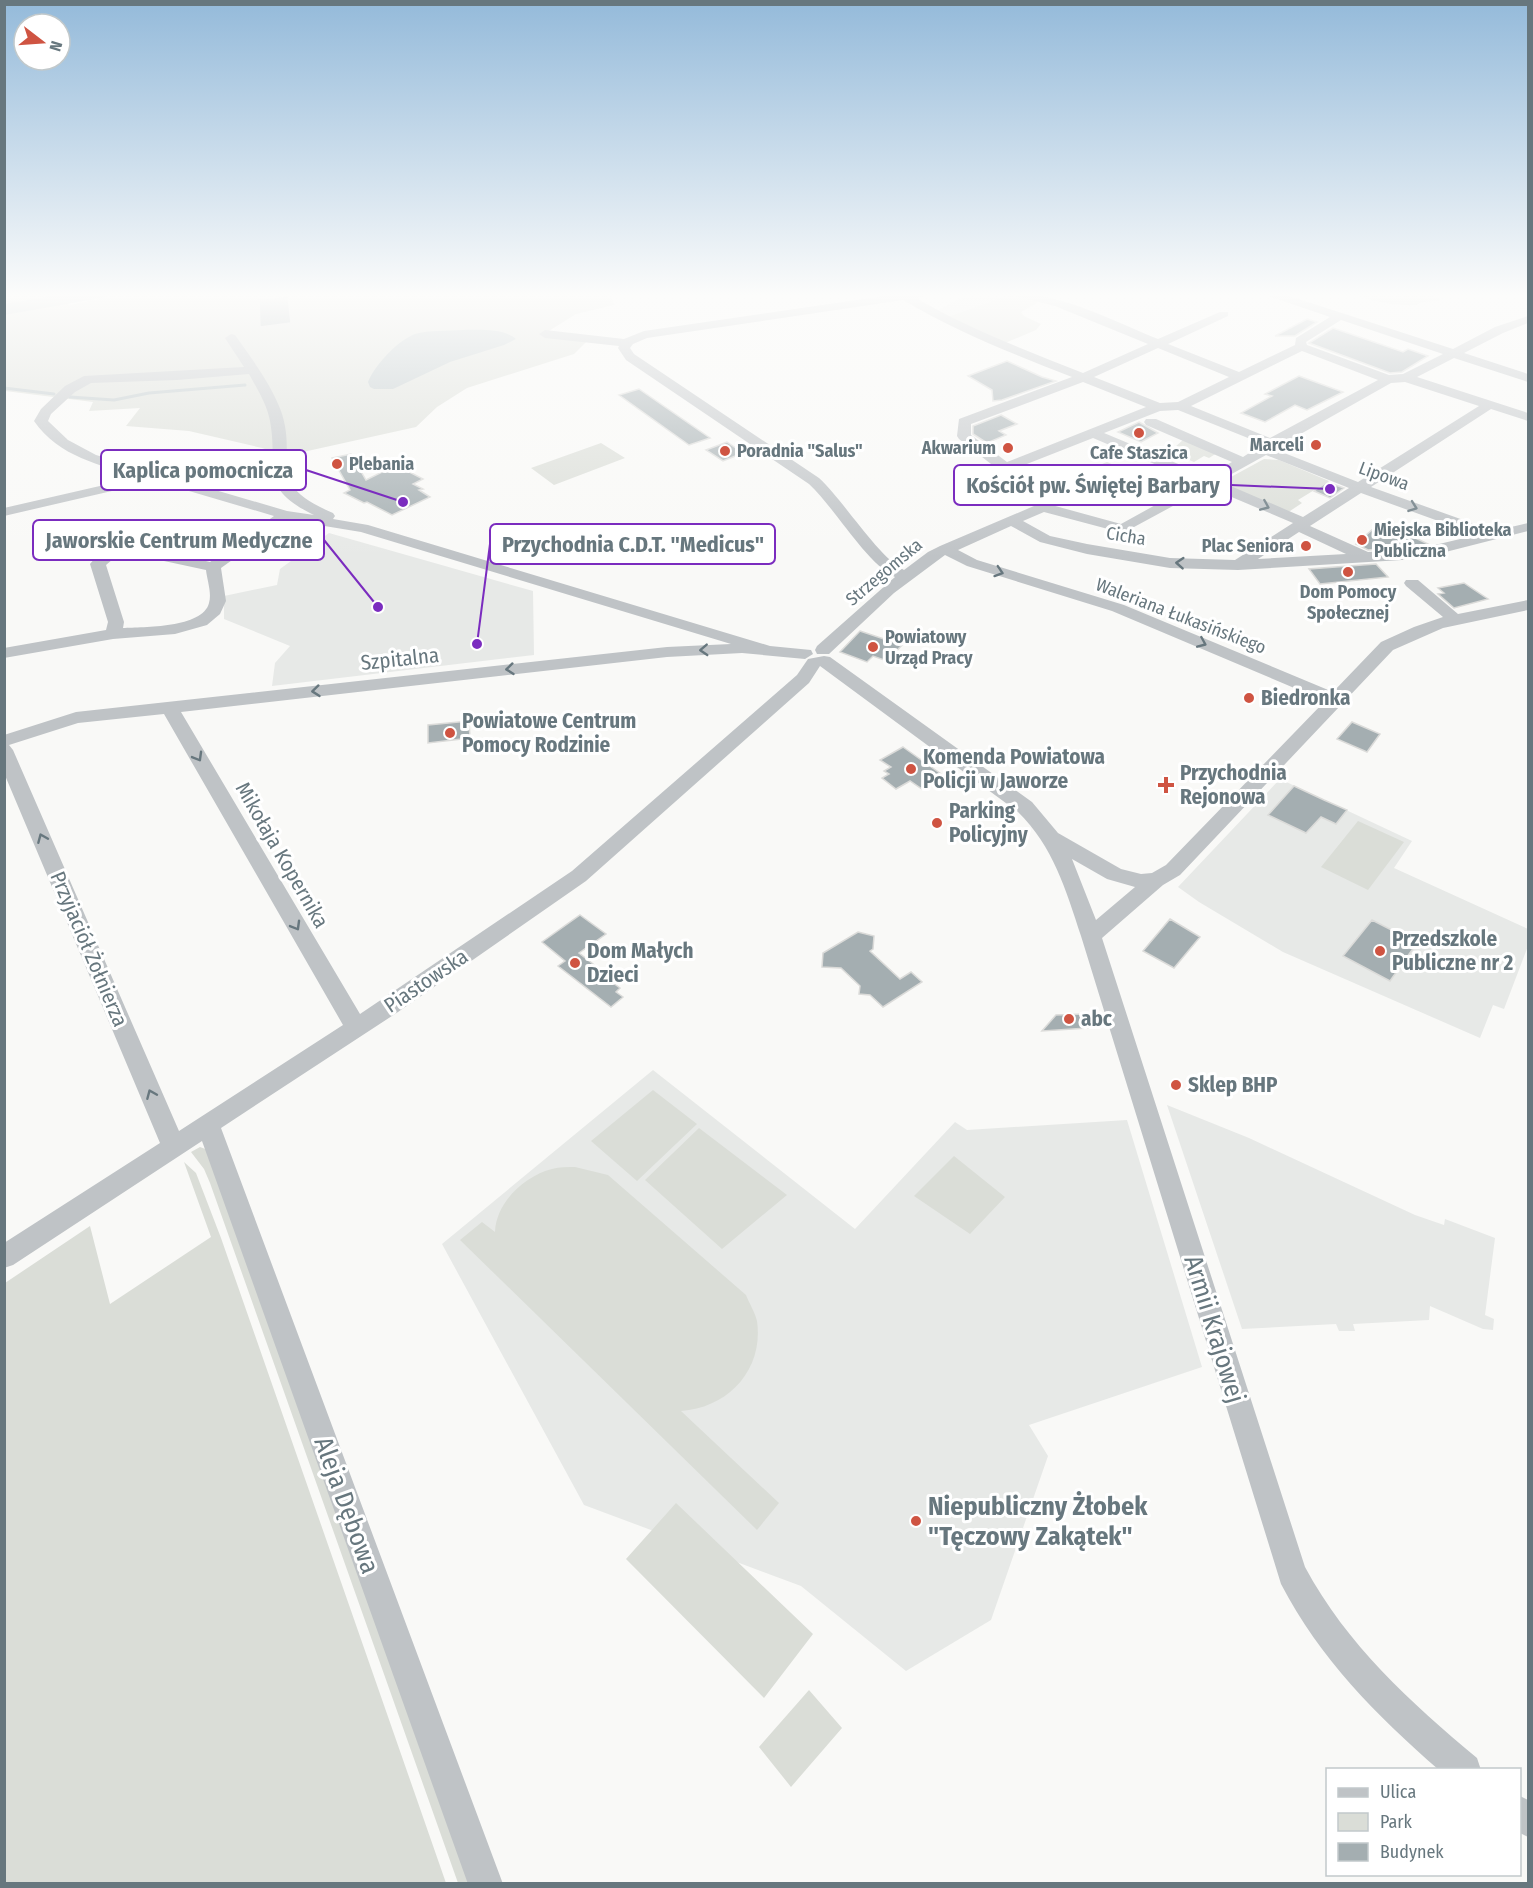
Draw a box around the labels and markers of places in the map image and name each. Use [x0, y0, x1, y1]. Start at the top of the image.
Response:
marker: Cafe Staszica [1132, 426, 1146, 440]
place label: Marceli [1250, 434, 1304, 456]
place label: Akwarium [921, 437, 996, 459]
marker: Marceli [1309, 438, 1323, 452]
place label: Poradnia "Salus" [737, 440, 863, 462]
marker: Akwarium [1001, 441, 1015, 455]
place label: Cafe Staszica [1090, 442, 1188, 464]
marker: Poradnia "Salus" [718, 444, 732, 458]
callout: Kaplica pomocnicza [101, 450, 306, 490]
place label: Plebania [349, 453, 414, 475]
marker: Plebania [330, 457, 344, 471]
callout: Kościół pw. Świętej Barbary [954, 465, 1231, 505]
place label: Miejska Biblioteka Publiczna [1374, 519, 1512, 562]
callout: Jaworskie Centrum Medyczne [33, 520, 324, 560]
callout: Przychodnia C.D.T. "Medicus" [490, 524, 775, 564]
marker: Miejska Biblioteka Publiczna [1355, 533, 1369, 547]
place label: Plac Seniora [1202, 535, 1294, 557]
marker: Plac Seniora [1299, 539, 1313, 553]
marker: Dom Pomocy Społecznej [1341, 565, 1355, 579]
place label: Dom Pomocy Społecznej [1300, 581, 1397, 624]
place label: Powiatowy Urząd Pracy [885, 626, 973, 669]
marker: Powiatowy Urząd Pracy [866, 640, 880, 654]
place label: Biedronka [1261, 685, 1350, 711]
marker: Biedronka [1242, 691, 1256, 705]
place label: Powiatowe Centrum Pomocy Rodzinie [462, 708, 636, 758]
marker: Powiatowe Centrum Pomocy Rodzinie [443, 726, 457, 740]
place label: Komenda Powiatowa Policji w Jaworze [923, 744, 1105, 794]
place label: Przychodnia Rejonowa [1180, 760, 1287, 810]
marker: Komenda Powiatowa Policji w Jaworze [904, 762, 918, 776]
marker: Przychodnia Rejonowa [1157, 776, 1175, 794]
place label: Parking Policyjny [949, 798, 1029, 848]
marker: Parking Policyjny [930, 816, 944, 830]
place label: Przedszkole Publiczne nr 2 [1392, 926, 1513, 976]
place label: Dom Małych Dzieci [587, 938, 693, 988]
marker: Przedszkole Publiczne nr 2 [1373, 944, 1387, 958]
marker: Dom Małych Dzieci [568, 956, 582, 970]
place label: abc [1081, 1006, 1113, 1032]
marker: abc [1062, 1012, 1076, 1026]
place label: Sklep BHP [1188, 1072, 1278, 1098]
marker: Sklep BHP [1169, 1078, 1183, 1092]
place label: Niepubliczny Żłobek "Tęczowy Zakątek" [928, 1491, 1148, 1552]
marker: Niepubliczny Żłobek "Tęczowy Zakątek" [909, 1514, 923, 1528]

